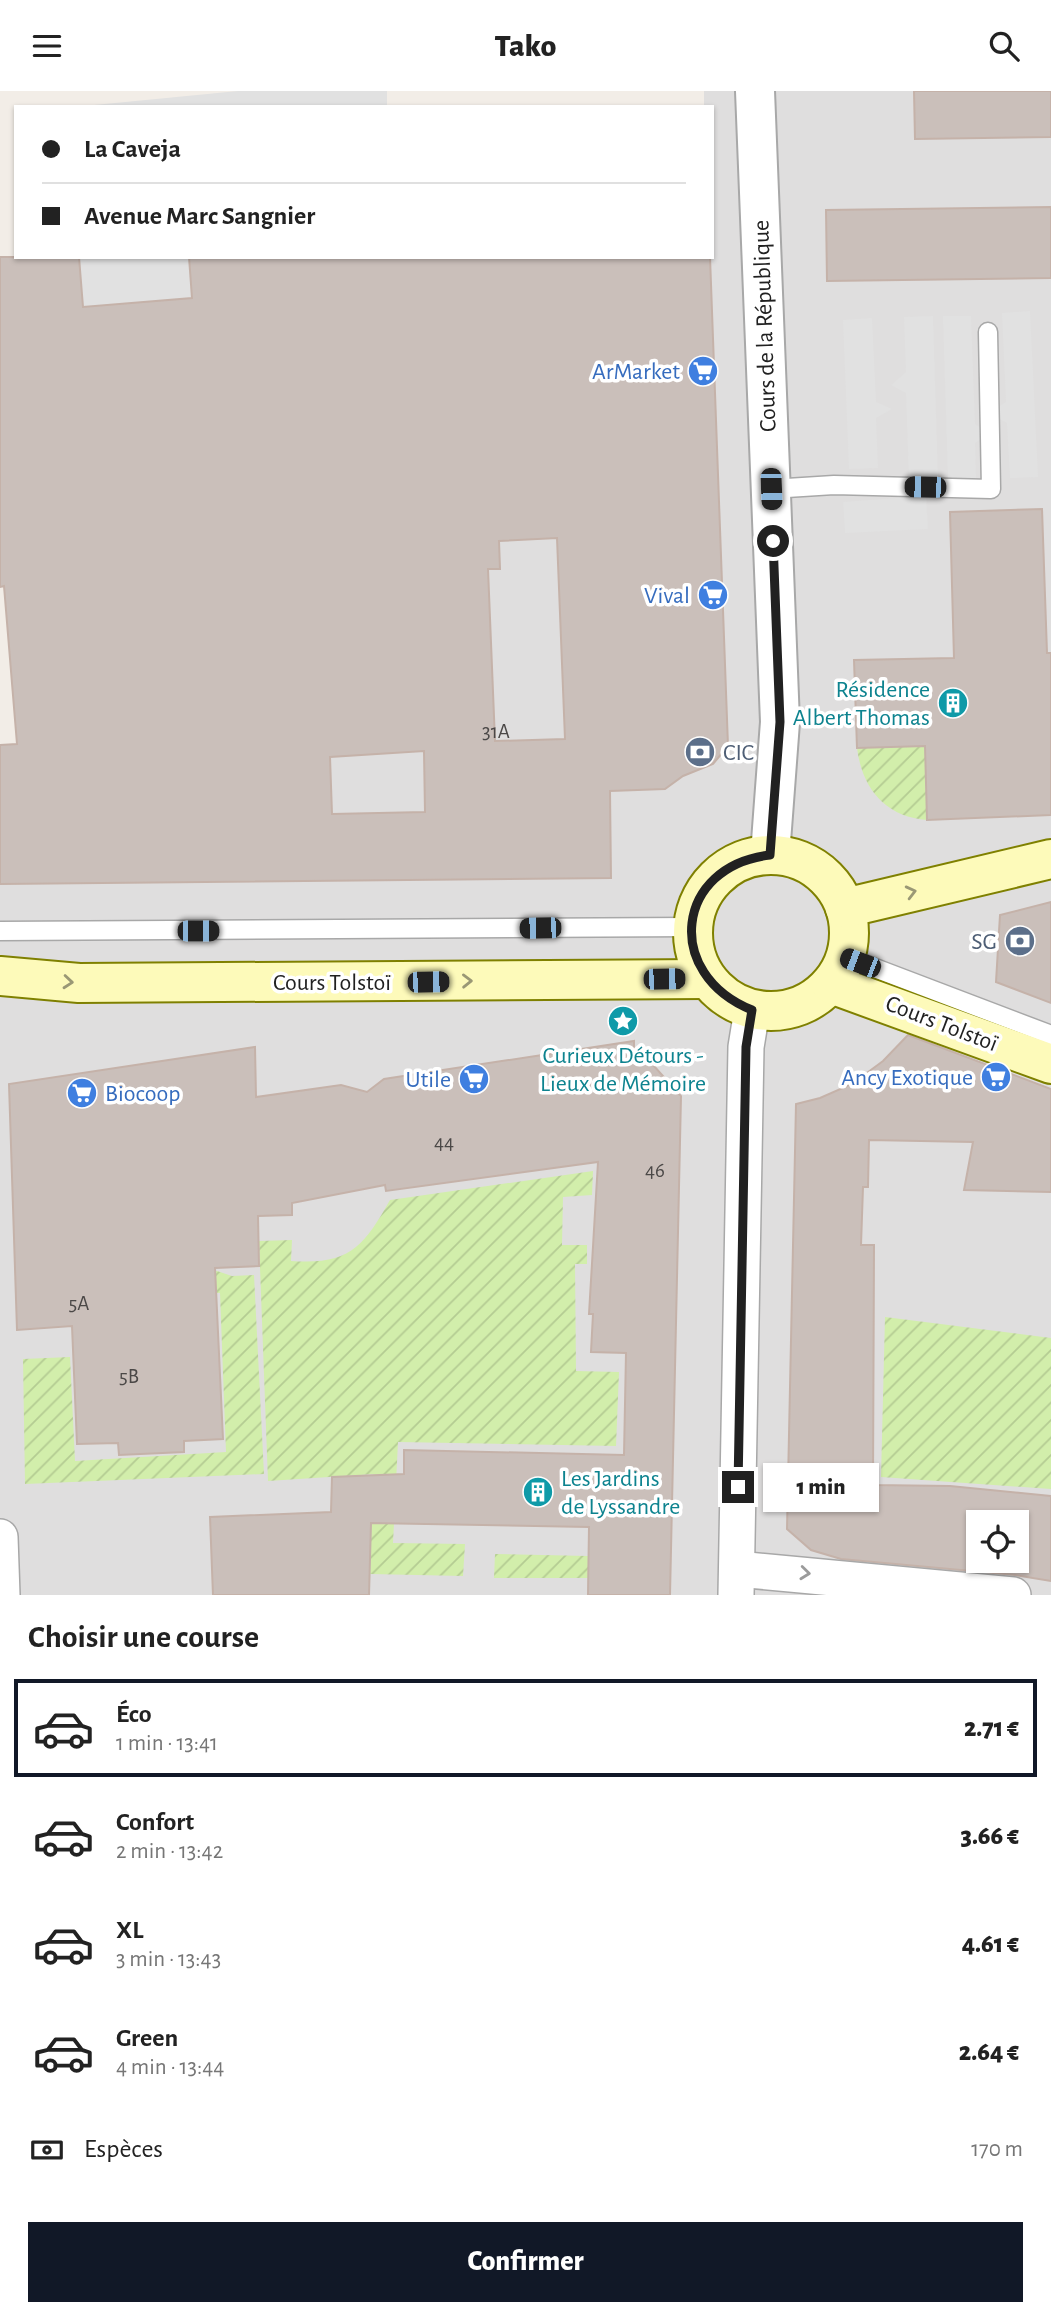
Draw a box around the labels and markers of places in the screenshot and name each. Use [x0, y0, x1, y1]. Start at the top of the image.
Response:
supermarket icon: ArMarket [686, 354, 720, 388]
place label: ArMarket [592, 360, 680, 384]
supermarket icon: Vival [696, 578, 730, 612]
place label: Vival [644, 584, 690, 608]
place label: Résidence Albert Thomas [793, 678, 930, 730]
building icon: Résidence Albert Thomas [936, 686, 970, 720]
bank icon: CIC [683, 735, 717, 769]
place label: CIC [723, 741, 754, 765]
bank icon: SG [1003, 924, 1037, 958]
place label: SG [971, 930, 997, 954]
place icon: Curieux Détours - Lieux de Mémoire [606, 1004, 640, 1038]
place label: Curieux Détours - Lieux de Mémoire [540, 1044, 706, 1096]
supermarket icon: Ancy Exotique [979, 1060, 1013, 1094]
supermarket icon: Utile [457, 1062, 491, 1096]
place label: Ancy Exotique [841, 1066, 973, 1090]
place label: Utile [406, 1068, 451, 1092]
supermarket icon: Biocoop [65, 1076, 99, 1110]
place label: Biocoop [105, 1082, 181, 1106]
place label: Les Jardins de Lyssandre [561, 1467, 680, 1519]
building icon: Les Jardins de Lyssandre [521, 1475, 555, 1509]

